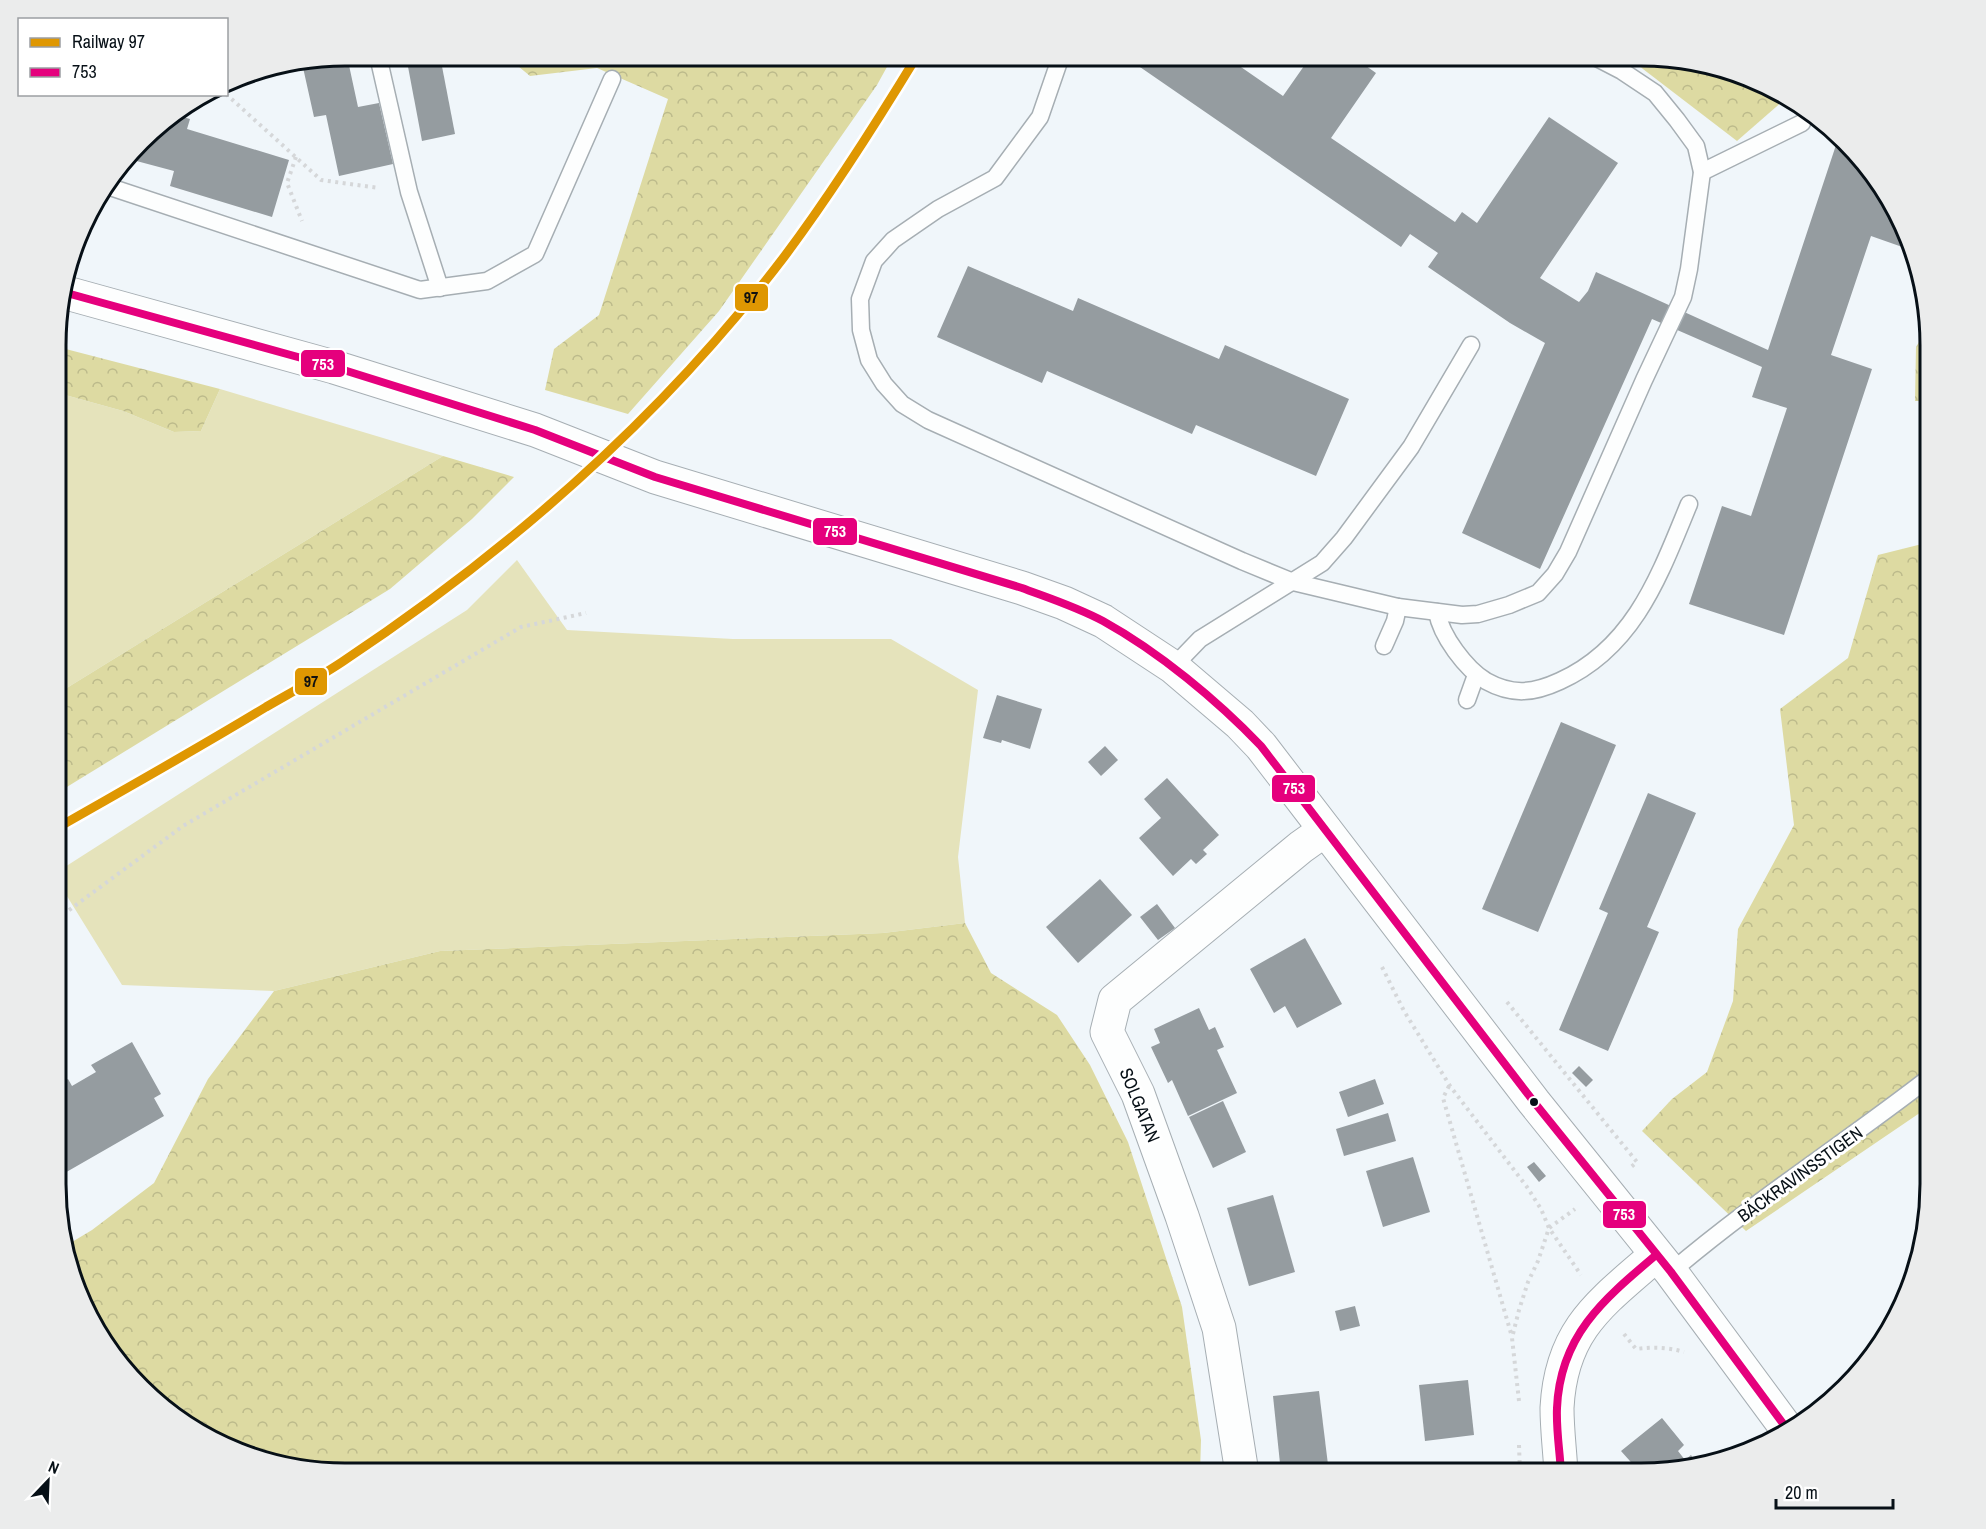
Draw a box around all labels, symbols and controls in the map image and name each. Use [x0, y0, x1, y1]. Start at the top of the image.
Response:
legend [18, 18, 228, 96]
text: Railway 97 [72, 29, 145, 54]
text: 753 [72, 59, 97, 84]
line badge: 97 [734, 283, 769, 312]
text: 97 [744, 286, 758, 308]
line badge: 753 [300, 349, 346, 378]
text: 753 [312, 353, 334, 375]
line badge: 753 [812, 517, 858, 546]
text: 753 [824, 520, 846, 542]
line badge: 97 [294, 667, 328, 696]
text: 97 [304, 670, 318, 692]
line badge: 753 [1271, 774, 1316, 803]
text: 753 [1283, 777, 1305, 799]
street label: SOLGATAN [1114, 1064, 1166, 1146]
unlabelled marker [1528, 1096, 1540, 1108]
street label: BÄCKRAVINSSTIGEN [1732, 1120, 1868, 1228]
line badge: 753 [1602, 1200, 1647, 1229]
text: 753 [1613, 1203, 1635, 1225]
north arrow [18, 1451, 78, 1511]
text: N [45, 1455, 63, 1479]
scale bar [1776, 1472, 1893, 1510]
text: 20 m [1785, 1480, 1818, 1505]

